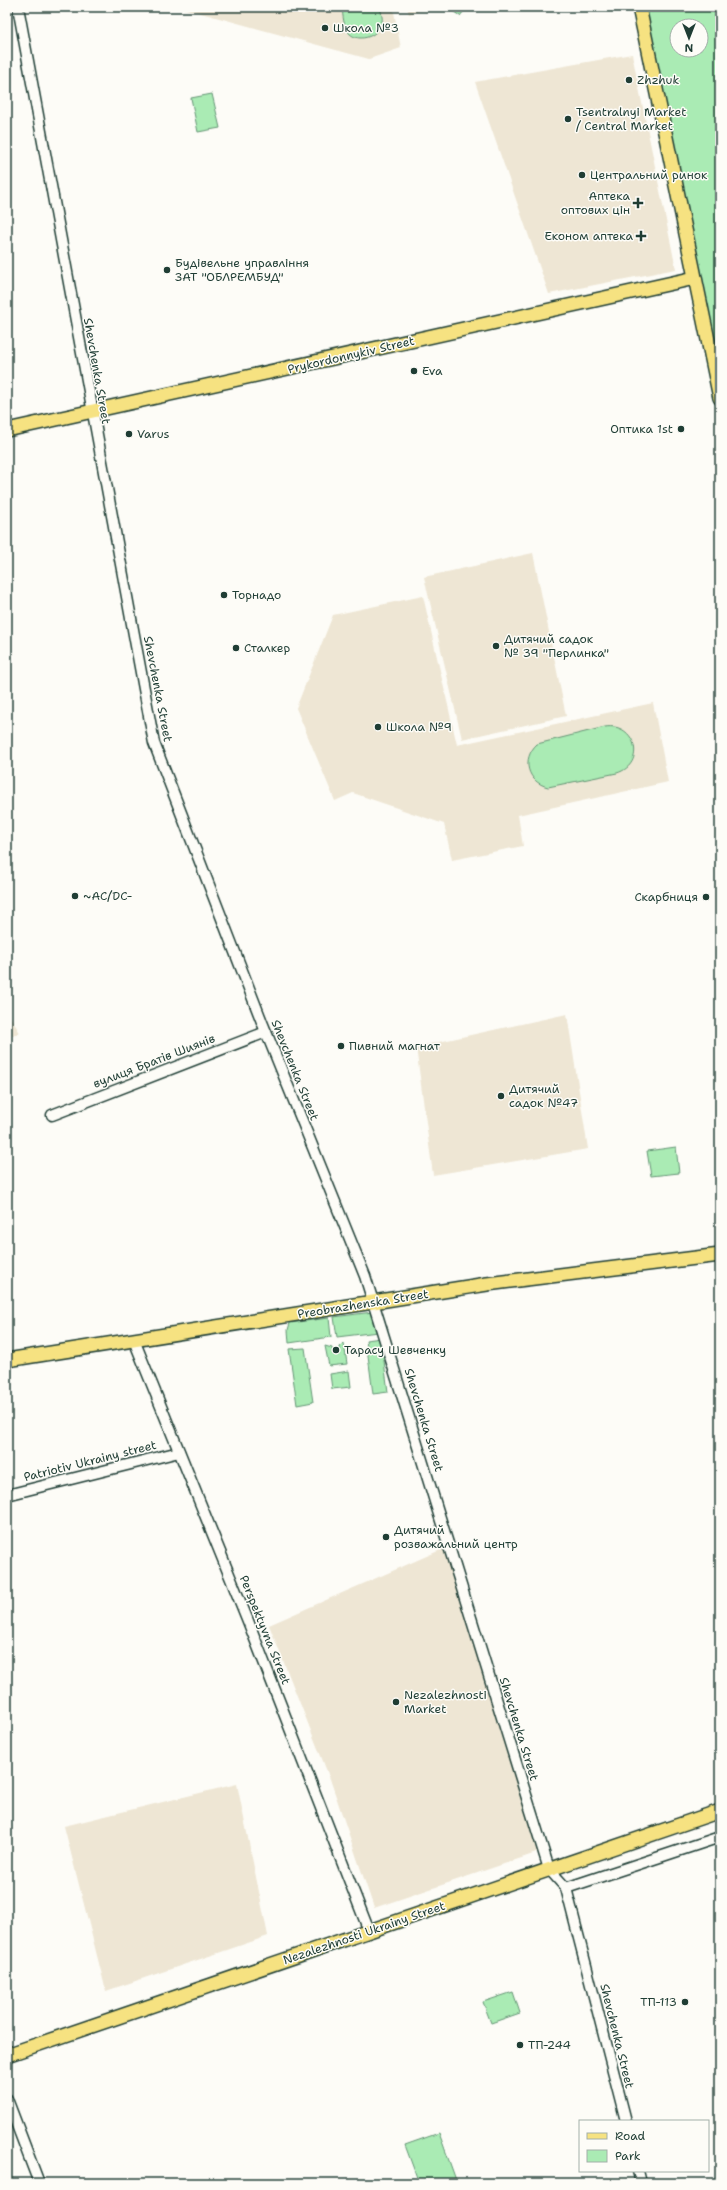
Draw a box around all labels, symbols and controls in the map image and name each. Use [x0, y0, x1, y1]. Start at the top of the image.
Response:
north arrow [669, 18, 709, 58]
place label: Школа №3 [333, 20, 399, 36]
marker: Школа №3 [320, 23, 330, 33]
text: N [684, 40, 693, 55]
place label: Zhzhuk [637, 72, 679, 88]
marker: Zhzhuk [624, 75, 634, 85]
place label: Tsentralnyi Market / Central Market [576, 104, 686, 134]
marker: Tsentralnyi Market / Central Market [563, 114, 573, 124]
place label: Центральний ринок [590, 167, 708, 183]
marker: Центральний ринок [577, 170, 587, 180]
place label: Аптека оптових цін [561, 188, 631, 218]
marker: Аптека оптових цін [633, 198, 643, 208]
place label: Економ аптека [544, 228, 634, 244]
marker: Економ аптека [636, 231, 646, 241]
place label: Будівельне управління ЗАТ "ОБЛРЕМБУД" [175, 255, 309, 285]
marker: Будівельне управління ЗАТ "ОБЛРЕМБУД" [162, 265, 172, 275]
street label: Shevchenka Street [80, 317, 114, 425]
street label: Prykordonnykiv Street [286, 333, 416, 377]
place label: Eva [422, 363, 443, 379]
marker: Eva [409, 366, 419, 376]
place label: Оптика 1st [610, 421, 673, 437]
marker: Оптика 1st [676, 424, 686, 434]
place label: Varus [137, 426, 169, 442]
marker: Varus [124, 429, 134, 439]
place label: Торнадо [232, 587, 281, 603]
marker: Торнадо [219, 590, 229, 600]
place label: Дитячий садок № 39 "Перлинка" [504, 631, 609, 661]
street label: Shevchenka Street [140, 635, 176, 743]
place label: Сталкер [244, 640, 291, 656]
marker: Дитячий садок № 39 "Перлинка" [491, 641, 501, 651]
marker: Сталкер [231, 643, 241, 653]
place label: Школа №9 [386, 719, 452, 735]
marker: Школа №9 [373, 722, 383, 732]
place label: ~AC/DC- [83, 888, 133, 904]
place label: Скарбниця [634, 889, 698, 905]
marker: ~AC/DC- [70, 891, 80, 901]
marker: Скарбниця [701, 892, 711, 902]
street label: Shevchenka Street [267, 1017, 323, 1123]
street label: вулиця Братів Шиянів [91, 1030, 217, 1092]
place label: Пивний магнат [349, 1038, 441, 1054]
marker: Пивний магнат [336, 1041, 346, 1051]
place label: Дитячий садок №47 [509, 1081, 578, 1111]
marker: Дитячий садок №47 [496, 1091, 506, 1101]
street label: Preobrazhenska Street [296, 1286, 430, 1322]
place label: Тарасу Шевченку [344, 1342, 446, 1358]
marker: Тарасу Шевченку [331, 1345, 341, 1355]
street label: Shevchenka Street [401, 1366, 447, 1474]
street label: Patriotiv Ukrainy street [22, 1437, 158, 1485]
place label: Дитячий розважальний центр [394, 1522, 518, 1552]
marker: Дитячий розважальний центр [381, 1532, 391, 1542]
street label: Perspektyvna Street [236, 1573, 294, 1687]
street label: Shevchenka Street [496, 1675, 542, 1783]
place label: Nezalezhnosti Market [404, 1687, 487, 1717]
marker: Nezalezhnosti Market [391, 1697, 401, 1707]
street label: Nezalezhnosti Ukrainy Street [281, 1898, 447, 1968]
street label: Shevchenka Street [596, 1982, 638, 2090]
place label: ТП-113 [640, 1994, 677, 2010]
marker: ТП-113 [680, 1997, 690, 2007]
place label: ТП-244 [528, 2037, 571, 2053]
marker: ТП-244 [515, 2040, 525, 2050]
legend [579, 2120, 709, 2172]
text: Road [615, 2128, 646, 2144]
text: Park [615, 2148, 641, 2164]

